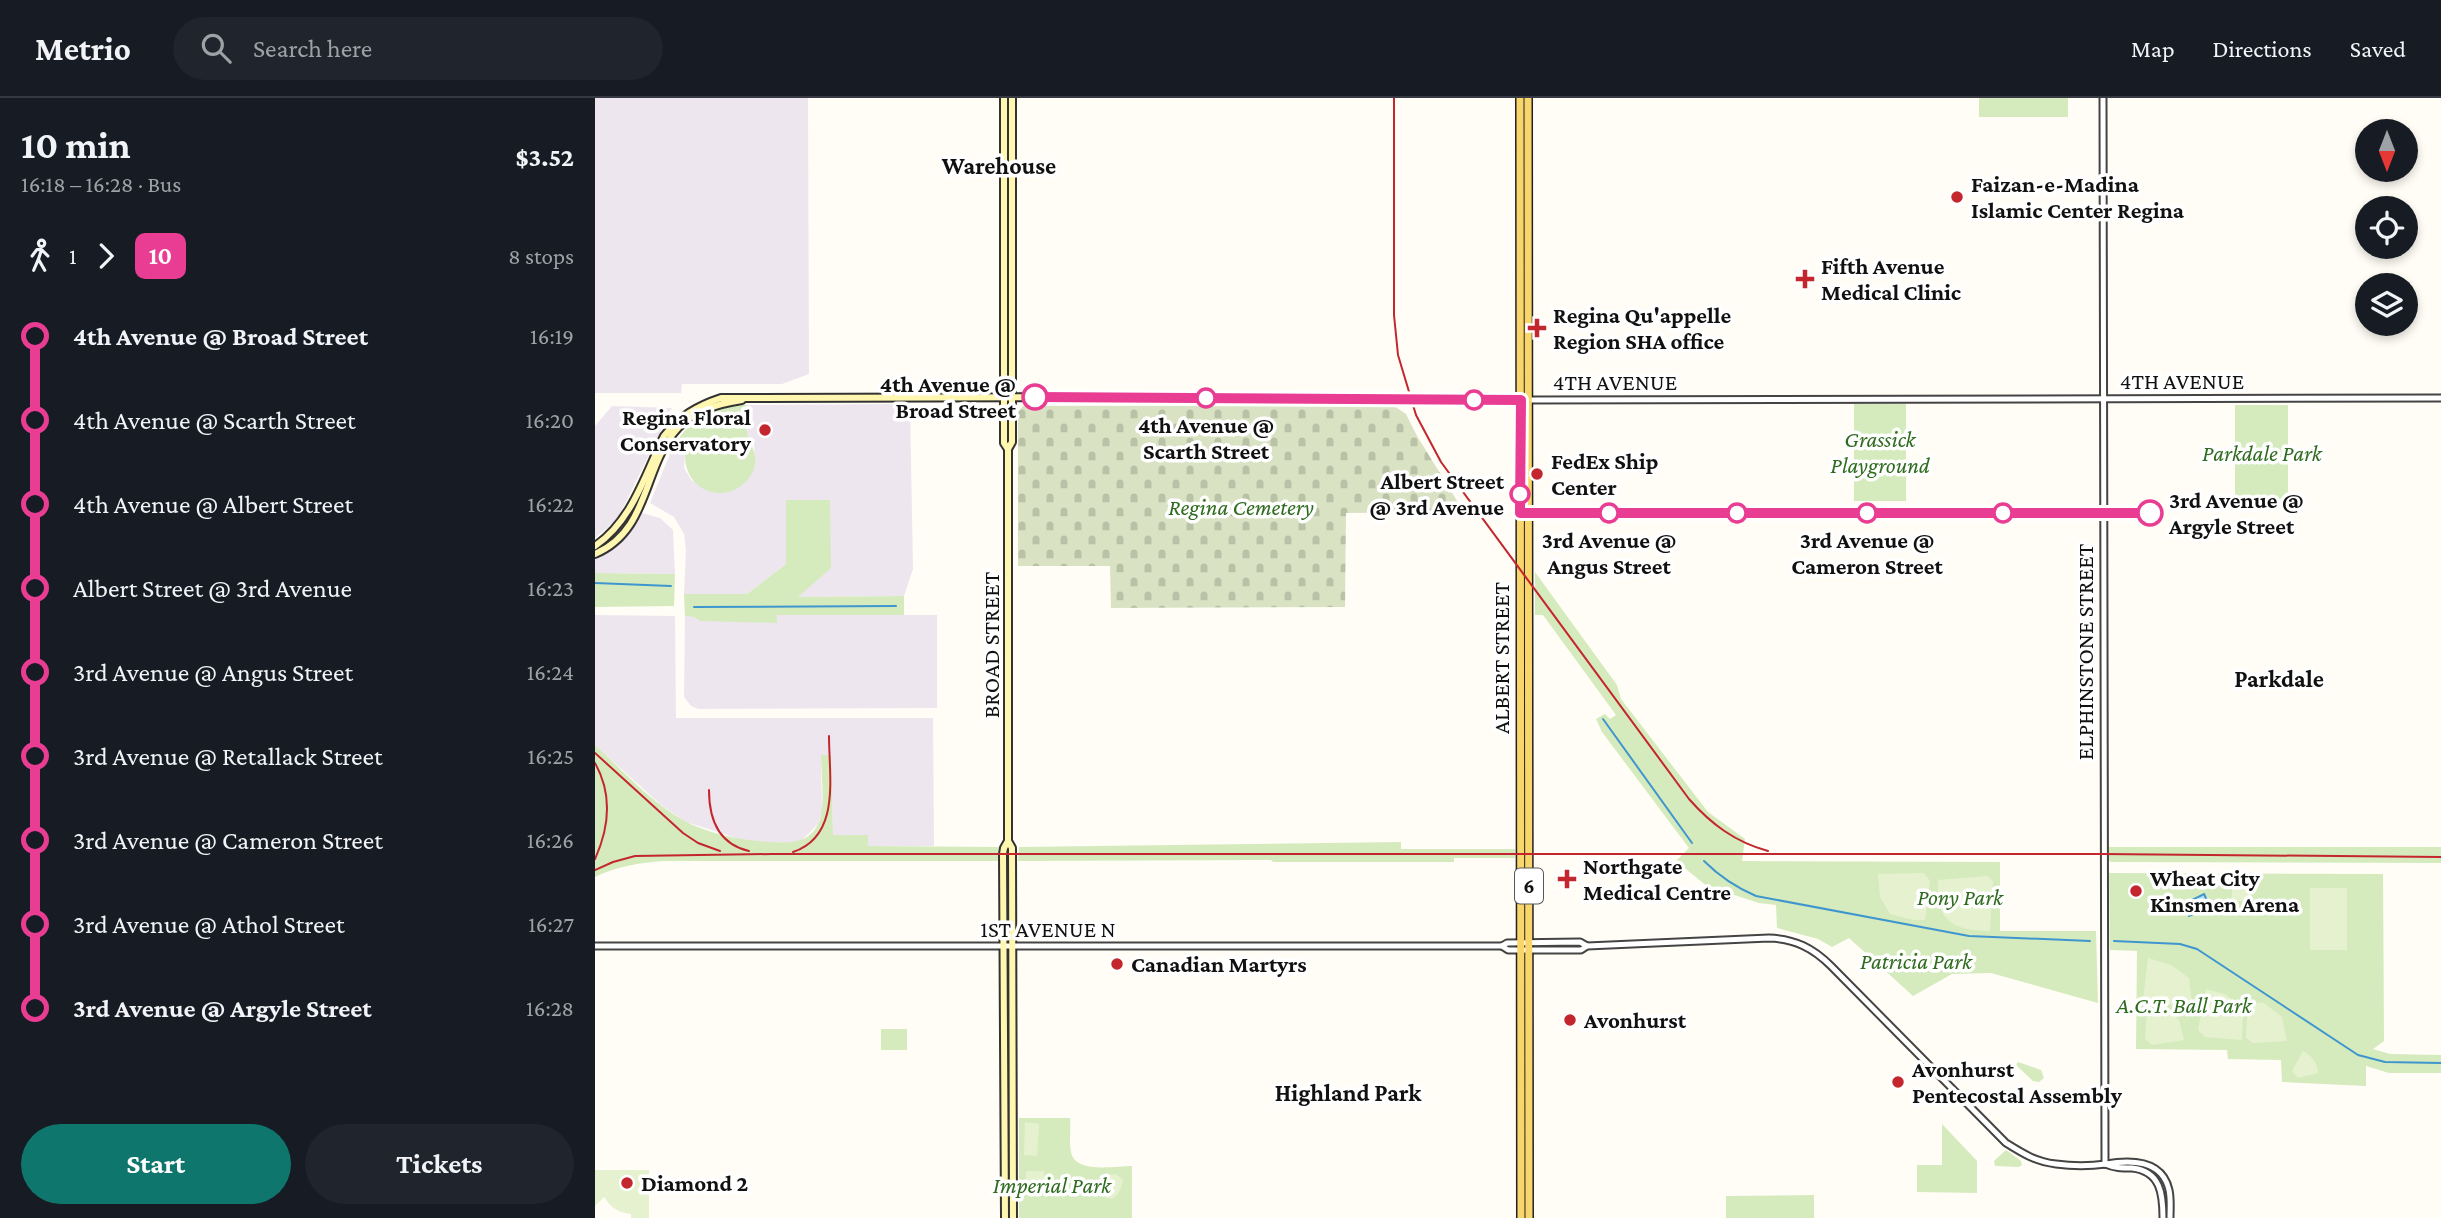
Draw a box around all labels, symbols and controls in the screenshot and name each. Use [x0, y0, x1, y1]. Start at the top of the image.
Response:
search box [173, 17, 663, 80]
icon: search [197, 29, 235, 67]
text: Metrio [35, 30, 131, 67]
text: Search here [253, 34, 372, 63]
text: Map [2131, 35, 2175, 62]
text: Directions [2213, 35, 2312, 62]
text: Saved [2350, 35, 2406, 62]
north arrow [2355, 119, 2419, 182]
map controls [2355, 119, 2418, 336]
text: 10 min [21, 124, 131, 166]
text: $3.52 [516, 143, 574, 172]
district label: Warehouse [941, 152, 1056, 179]
text: 16:18 – 16:28 · Bus [21, 171, 181, 197]
place label: Faizan-e-Madina Islamic Center Regina [1971, 171, 2185, 223]
marker: Faizan-e-Madina Islamic Center Regina [1949, 189, 1965, 205]
button: locate [2355, 196, 2418, 259]
icon: walk [21, 237, 59, 275]
icon: forward [87, 237, 125, 275]
text: 10 [149, 242, 172, 269]
text: 1 [69, 243, 77, 269]
text: 8 stops [508, 243, 574, 269]
place label: Fifth Avenue Medical Clinic [1821, 253, 1962, 305]
marker: Fifth Avenue Medical Clinic [1795, 269, 1815, 289]
button: layers [2355, 273, 2418, 336]
place label: Regina Qu'appelle Region SHA office [1553, 302, 1731, 354]
marker: Regina Qu'appelle Region SHA office [1527, 318, 1547, 338]
text: 4th Avenue @ Broad Street [73, 322, 368, 351]
text: 16:19 [530, 323, 574, 349]
street label: 4TH AVENUE [2120, 368, 2244, 394]
street label: 4TH AVENUE [1553, 369, 1677, 395]
place label: 4th Avenue @ Broad Street [880, 371, 1017, 423]
marker: 4th Avenue @ Broad Street [1022, 384, 1048, 410]
marker: 4th Avenue @ Scarth Street [1196, 388, 1216, 408]
unlabelled marker [1464, 390, 1484, 410]
place label: Regina Floral Conservatory [620, 404, 752, 456]
text: 4th Avenue @ Scarth Street [73, 406, 356, 435]
text: 16:20 [525, 407, 574, 433]
place label: 4th Avenue @ Scarth Street [1138, 412, 1274, 464]
marker: Regina Floral Conservatory [757, 422, 773, 438]
park label: Grassick Playground [1830, 426, 1931, 478]
park label: Parkdale Park [2202, 440, 2323, 466]
place label: FedEx Ship Center [1551, 448, 1658, 500]
marker: FedEx Ship Center [1529, 466, 1545, 482]
place label: Albert Street @ 3rd Avenue [1369, 468, 1505, 520]
marker: Albert Street @ 3rd Avenue [1510, 484, 1530, 504]
place label: 3rd Avenue @ Argyle Street [2168, 487, 2304, 539]
text: 4th Avenue @ Albert Street [73, 490, 353, 519]
text: 16:22 [528, 491, 574, 517]
park label: Regina Cemetery [1168, 494, 1314, 520]
marker: 3rd Avenue @ Argyle Street [2137, 500, 2163, 526]
marker: 3rd Avenue @ Angus Street [1599, 503, 1619, 523]
unlabelled marker [1727, 503, 1747, 523]
marker: 3rd Avenue @ Cameron Street [1857, 503, 1877, 523]
unlabelled marker [1993, 503, 2013, 523]
place label: 3rd Avenue @ Angus Street [1542, 527, 1676, 579]
place label: 3rd Avenue @ Cameron Street [1791, 527, 1943, 579]
street label: ELPHINSTONE STREET [2072, 543, 2098, 760]
street label: BROAD STREET [978, 571, 1004, 718]
text: Albert Street @ 3rd Avenue [73, 574, 352, 603]
text: 16:23 [528, 575, 574, 601]
street label: ALBERT STREET [1488, 582, 1514, 734]
text: 3rd Avenue @ Angus Street [73, 658, 353, 687]
text: 16:24 [527, 659, 574, 685]
district label: Parkdale [2234, 665, 2324, 692]
text: 3rd Avenue @ Retallack Street [73, 742, 383, 771]
text: 16:25 [528, 743, 574, 769]
text: 3rd Avenue @ Cameron Street [73, 826, 383, 855]
text: 16:26 [527, 827, 574, 853]
place label: Northgate Medical Centre [1583, 853, 1731, 905]
place label: Wheat City Kinsmen Arena [2149, 865, 2300, 917]
road number: 6 [1515, 868, 1543, 904]
marker: Northgate Medical Centre [1557, 869, 1577, 889]
marker: Wheat City Kinsmen Arena [2128, 883, 2144, 899]
park label: Pony Park [1917, 884, 2004, 910]
text: 3rd Avenue @ Athol Street [73, 910, 345, 939]
text: 16:27 [528, 911, 574, 937]
street label: 1ST AVENUE N [980, 916, 1116, 942]
park label: Patricia Park [1860, 948, 1973, 974]
place label: Canadian Martyrs [1131, 951, 1307, 977]
marker: Canadian Martyrs [1109, 956, 1125, 972]
park label: A.C.T. Ball Park [2115, 992, 2253, 1018]
text: 3rd Avenue @ Argyle Street [73, 994, 372, 1023]
text: 16:28 [526, 995, 574, 1021]
place label: Avonhurst [1583, 1007, 1687, 1033]
marker: Avonhurst [1562, 1012, 1578, 1028]
place label: Avonhurst Pentecostal Assembly [1911, 1056, 2123, 1108]
marker: Avonhurst Pentecostal Assembly [1890, 1074, 1906, 1090]
district label: Highland Park [1275, 1079, 1422, 1106]
button: Start [21, 1124, 291, 1204]
button: Tickets [305, 1124, 574, 1204]
place label: Diamond 2 [641, 1170, 748, 1196]
park label: Imperial Park [993, 1172, 1112, 1198]
marker: Diamond 2 [619, 1175, 635, 1191]

